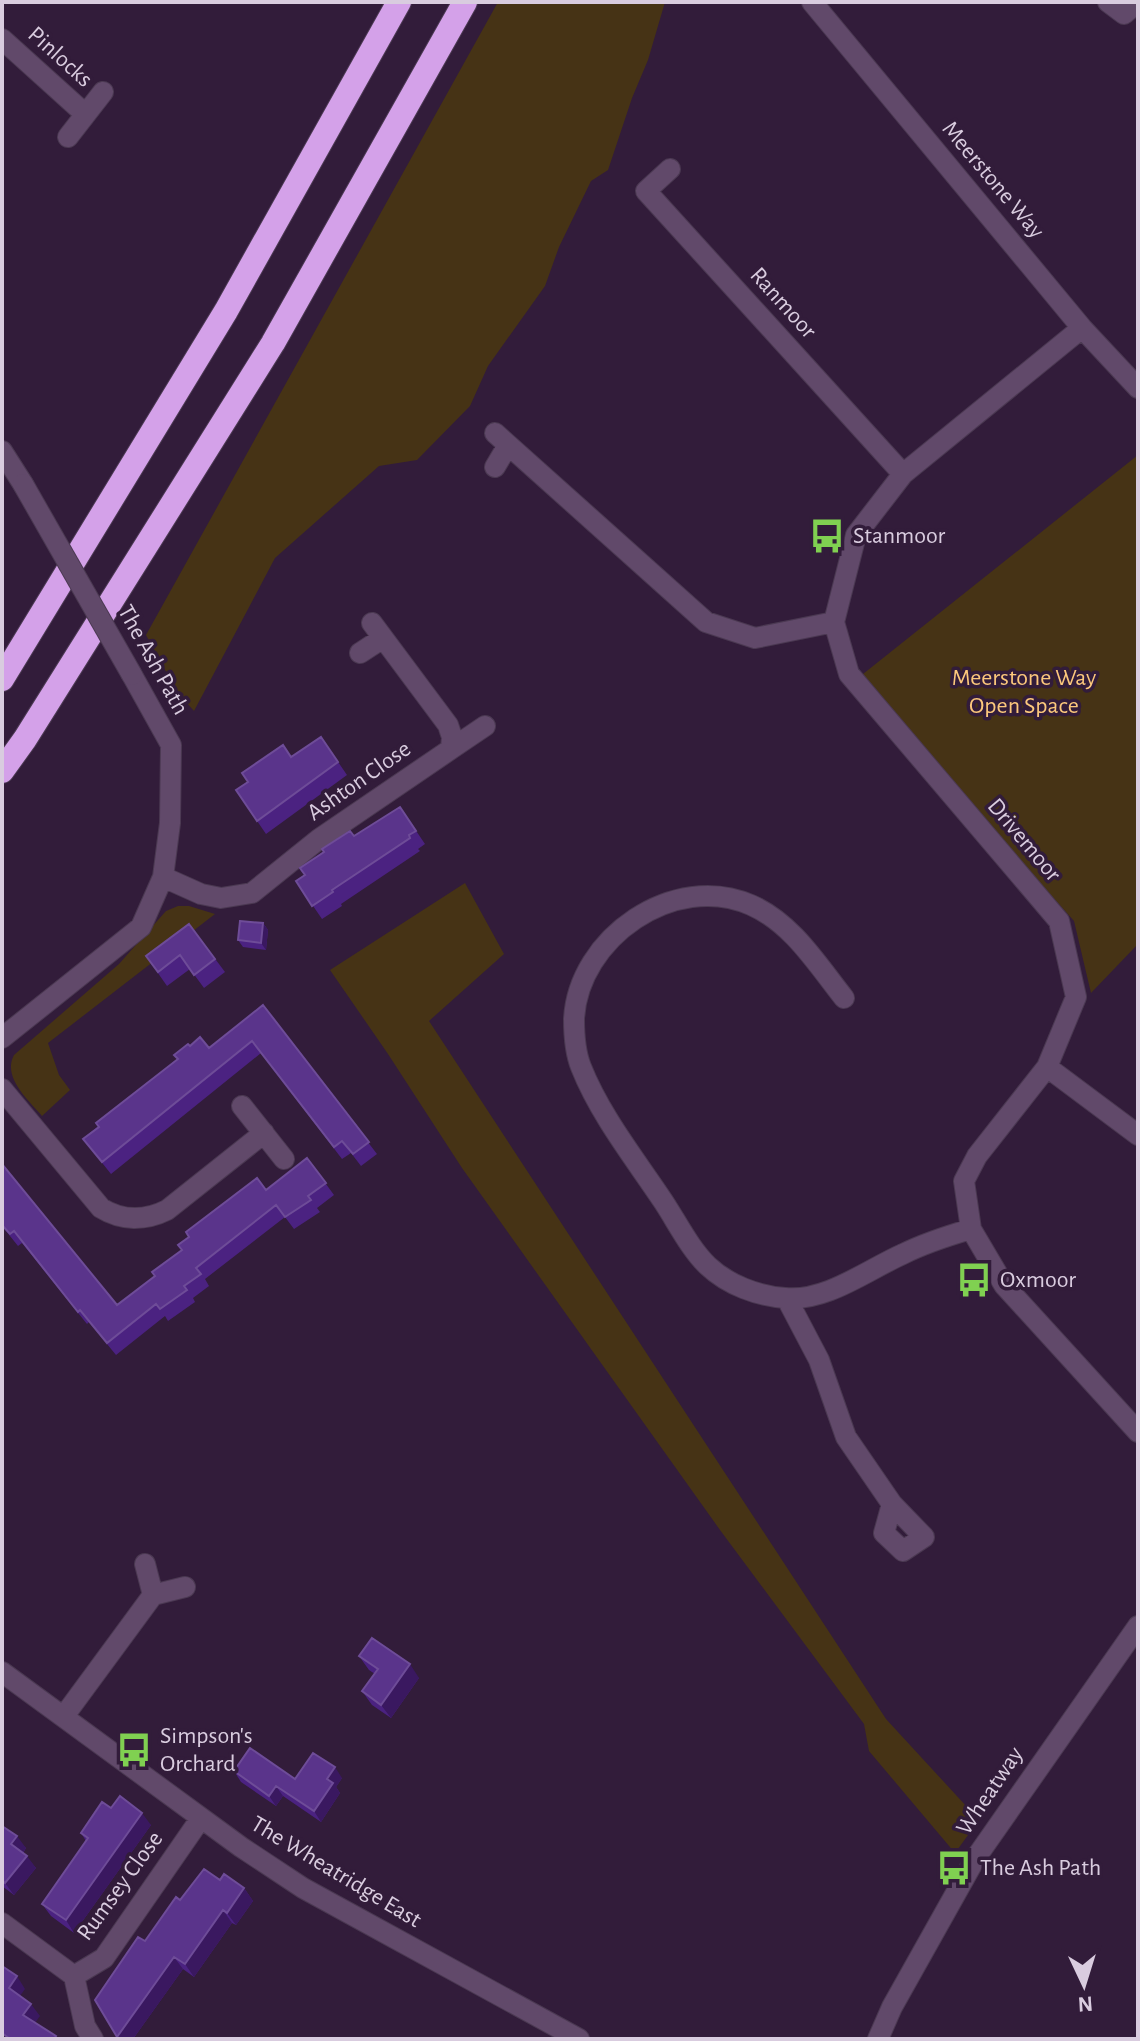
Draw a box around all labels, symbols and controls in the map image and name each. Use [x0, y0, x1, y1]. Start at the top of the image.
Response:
street label: Pinlocks [23, 22, 97, 92]
street label: Meerstone Way [937, 117, 1049, 243]
street label: Ranmoor [745, 263, 821, 343]
bus stop icon: Stanmoor [808, 517, 846, 555]
place label: Stanmoor [853, 524, 946, 548]
street label: The Ash Path [113, 601, 193, 719]
park label: Meerstone Way Open Space [952, 666, 1096, 718]
street label: Ashton Close [303, 737, 415, 825]
street label: Drivemoor [983, 794, 1066, 886]
bus stop icon: Oxmoor [955, 1261, 993, 1299]
place label: Oxmoor [1000, 1268, 1076, 1292]
place label: Simpson's Orchard [160, 1724, 253, 1776]
bus stop icon: Simpson's Orchard [115, 1731, 153, 1769]
street label: Wheatway [952, 1743, 1028, 1839]
street label: The Wheatridge East [247, 1812, 426, 1932]
street label: Rumsey Close [73, 1827, 167, 1945]
bus stop icon: The Ash Path [935, 1849, 973, 1887]
place label: The Ash Path [980, 1856, 1101, 1880]
north arrow [1044, 1945, 1124, 2025]
text: N [1077, 1992, 1094, 2015]

